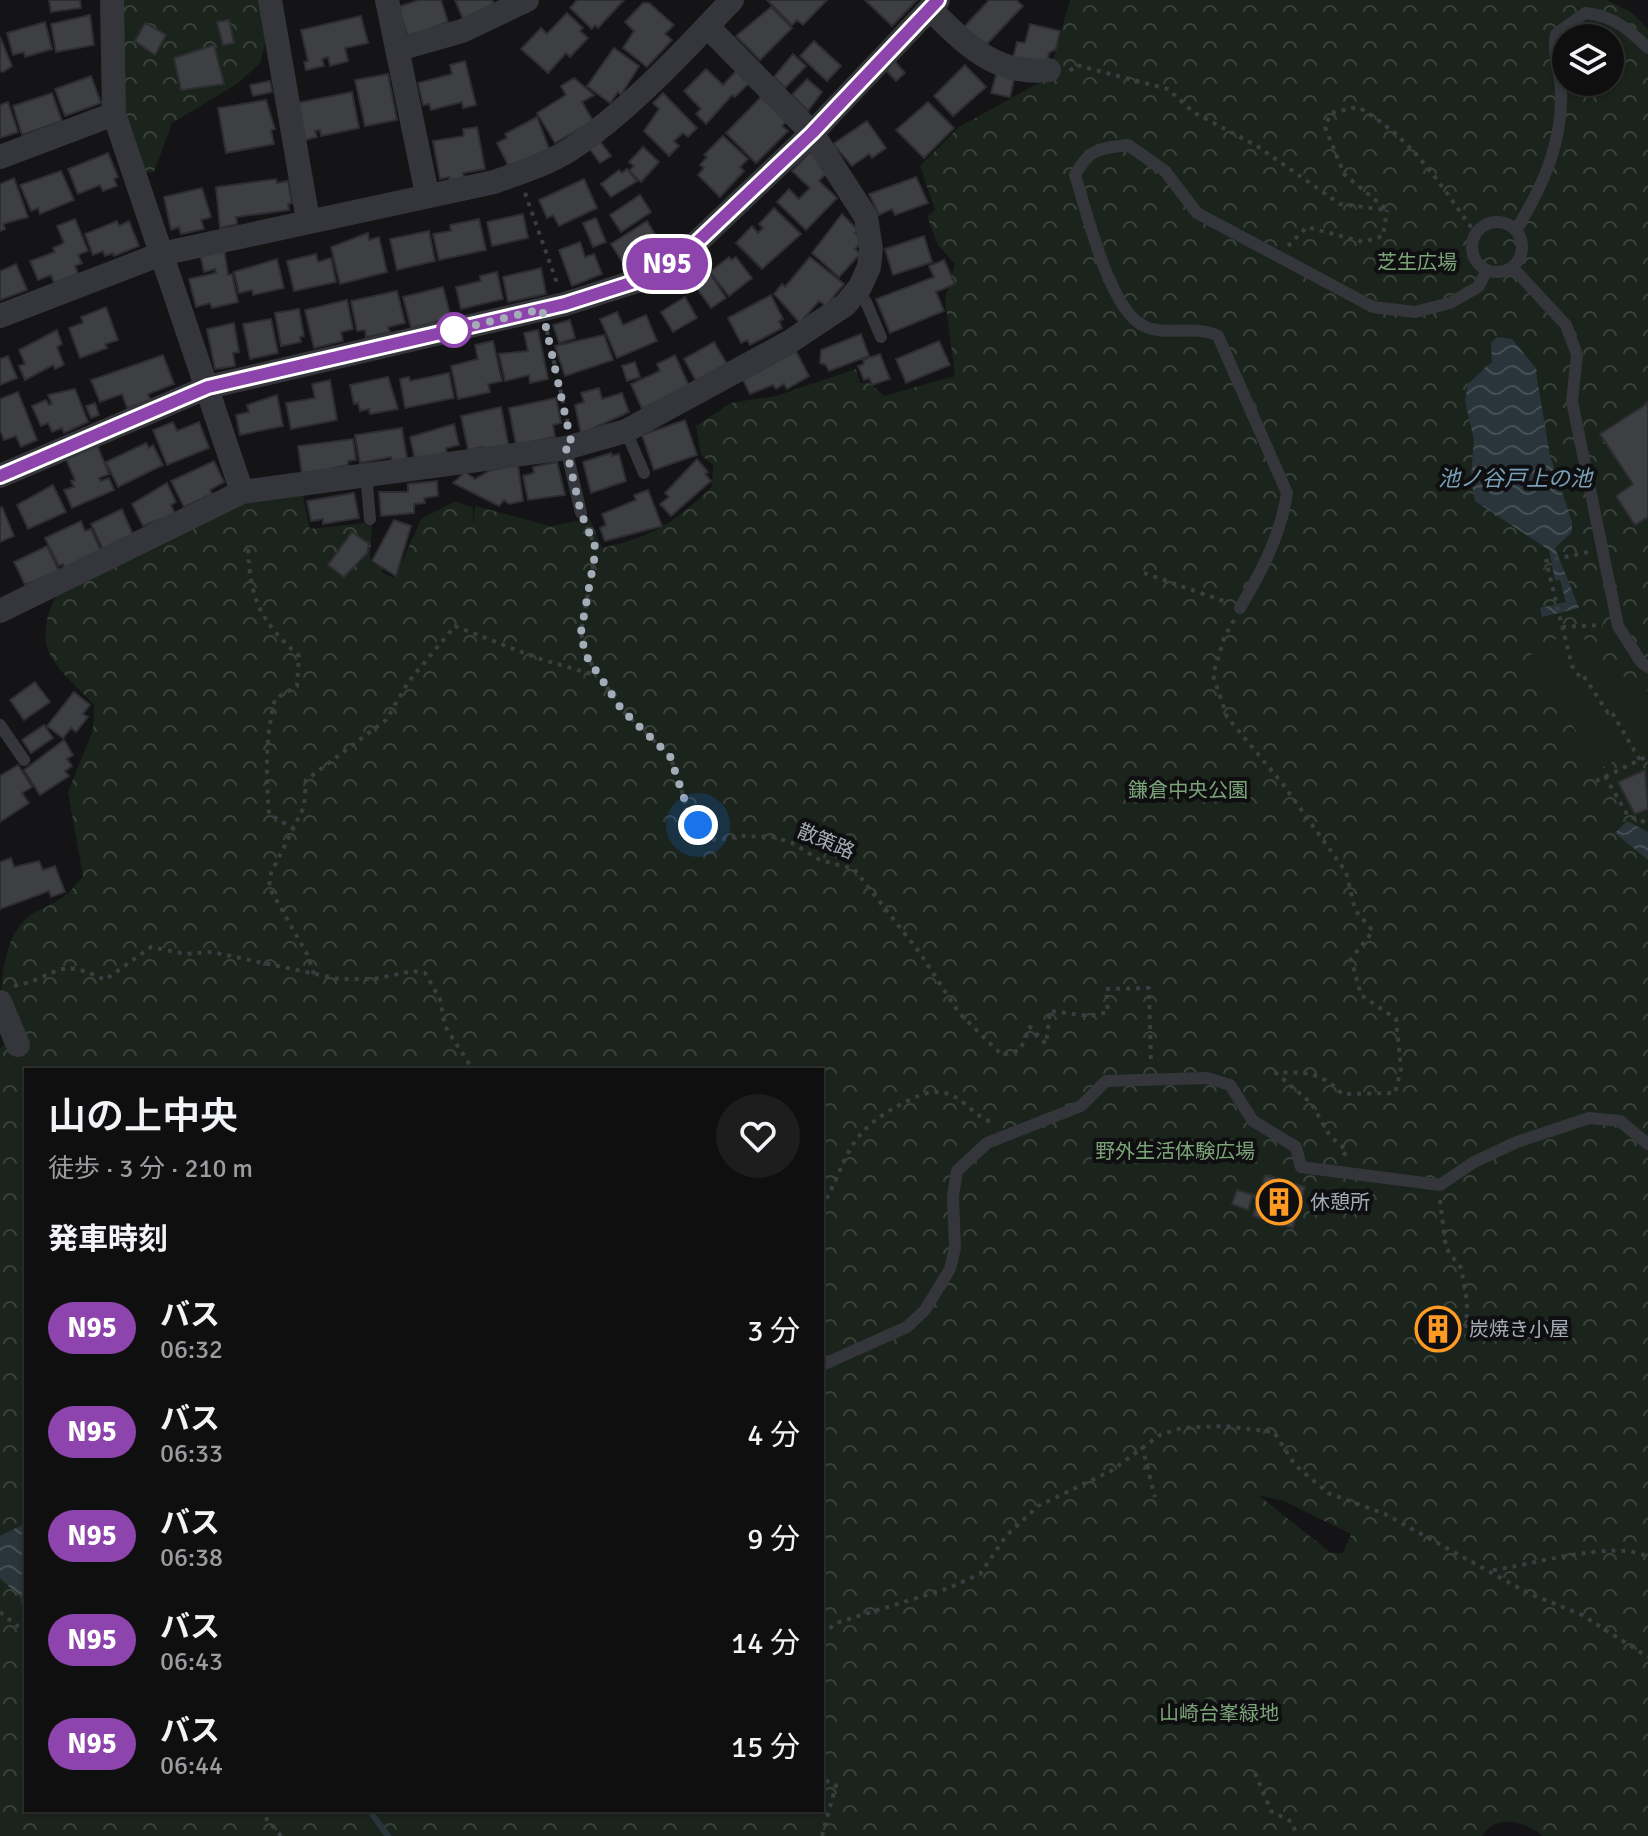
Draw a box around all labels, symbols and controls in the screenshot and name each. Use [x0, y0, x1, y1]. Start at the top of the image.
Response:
map controls [1552, 24, 1624, 96]
button: layers [1552, 24, 1624, 96]
line badge: N95 [621, 238, 713, 290]
text: N95 [642, 247, 692, 281]
park label: 芝生広場 [1377, 250, 1457, 275]
unlabelled marker [437, 313, 471, 347]
water label: 池ノ谷戸上の池 [1438, 465, 1594, 492]
park label: 鎌倉中央公園 [1128, 778, 1248, 803]
your location [678, 805, 718, 845]
street label: 散策路 [793, 818, 858, 865]
text: 山の上中央 [48, 1093, 238, 1140]
button: heart [716, 1094, 800, 1178]
park label: 野外生活体験広場 [1095, 1139, 1255, 1164]
text: 徒歩 · 3 分 · 210 m [48, 1153, 253, 1185]
building icon: 休憩所 [1255, 1178, 1303, 1226]
place label: 休憩所 [1310, 1190, 1370, 1215]
text: 発車時刻 [48, 1221, 168, 1258]
text: バス [160, 1297, 220, 1334]
building icon: 炭焼き小屋 [1414, 1305, 1462, 1353]
text: N95 [67, 1311, 117, 1345]
text: 3 分 [747, 1313, 800, 1350]
place label: 炭焼き小屋 [1469, 1317, 1569, 1342]
text: 06:32 [160, 1334, 223, 1366]
text: バス [160, 1401, 220, 1438]
text: N95 [67, 1415, 117, 1449]
text: 4 分 [747, 1417, 800, 1454]
text: 06:33 [160, 1438, 223, 1470]
text: バス [160, 1505, 220, 1542]
text: N95 [67, 1519, 117, 1553]
text: 9 分 [747, 1521, 800, 1558]
text: 06:38 [160, 1542, 223, 1574]
text: バス [160, 1609, 220, 1646]
text: N95 [67, 1623, 117, 1657]
text: 14 分 [731, 1625, 800, 1662]
text: 06:43 [160, 1646, 223, 1678]
park label: 山崎台峯緑地 [1159, 1701, 1279, 1726]
text: バス [160, 1713, 220, 1750]
text: N95 [67, 1727, 117, 1761]
text: 15 分 [731, 1729, 800, 1766]
text: 06:44 [160, 1750, 223, 1782]

